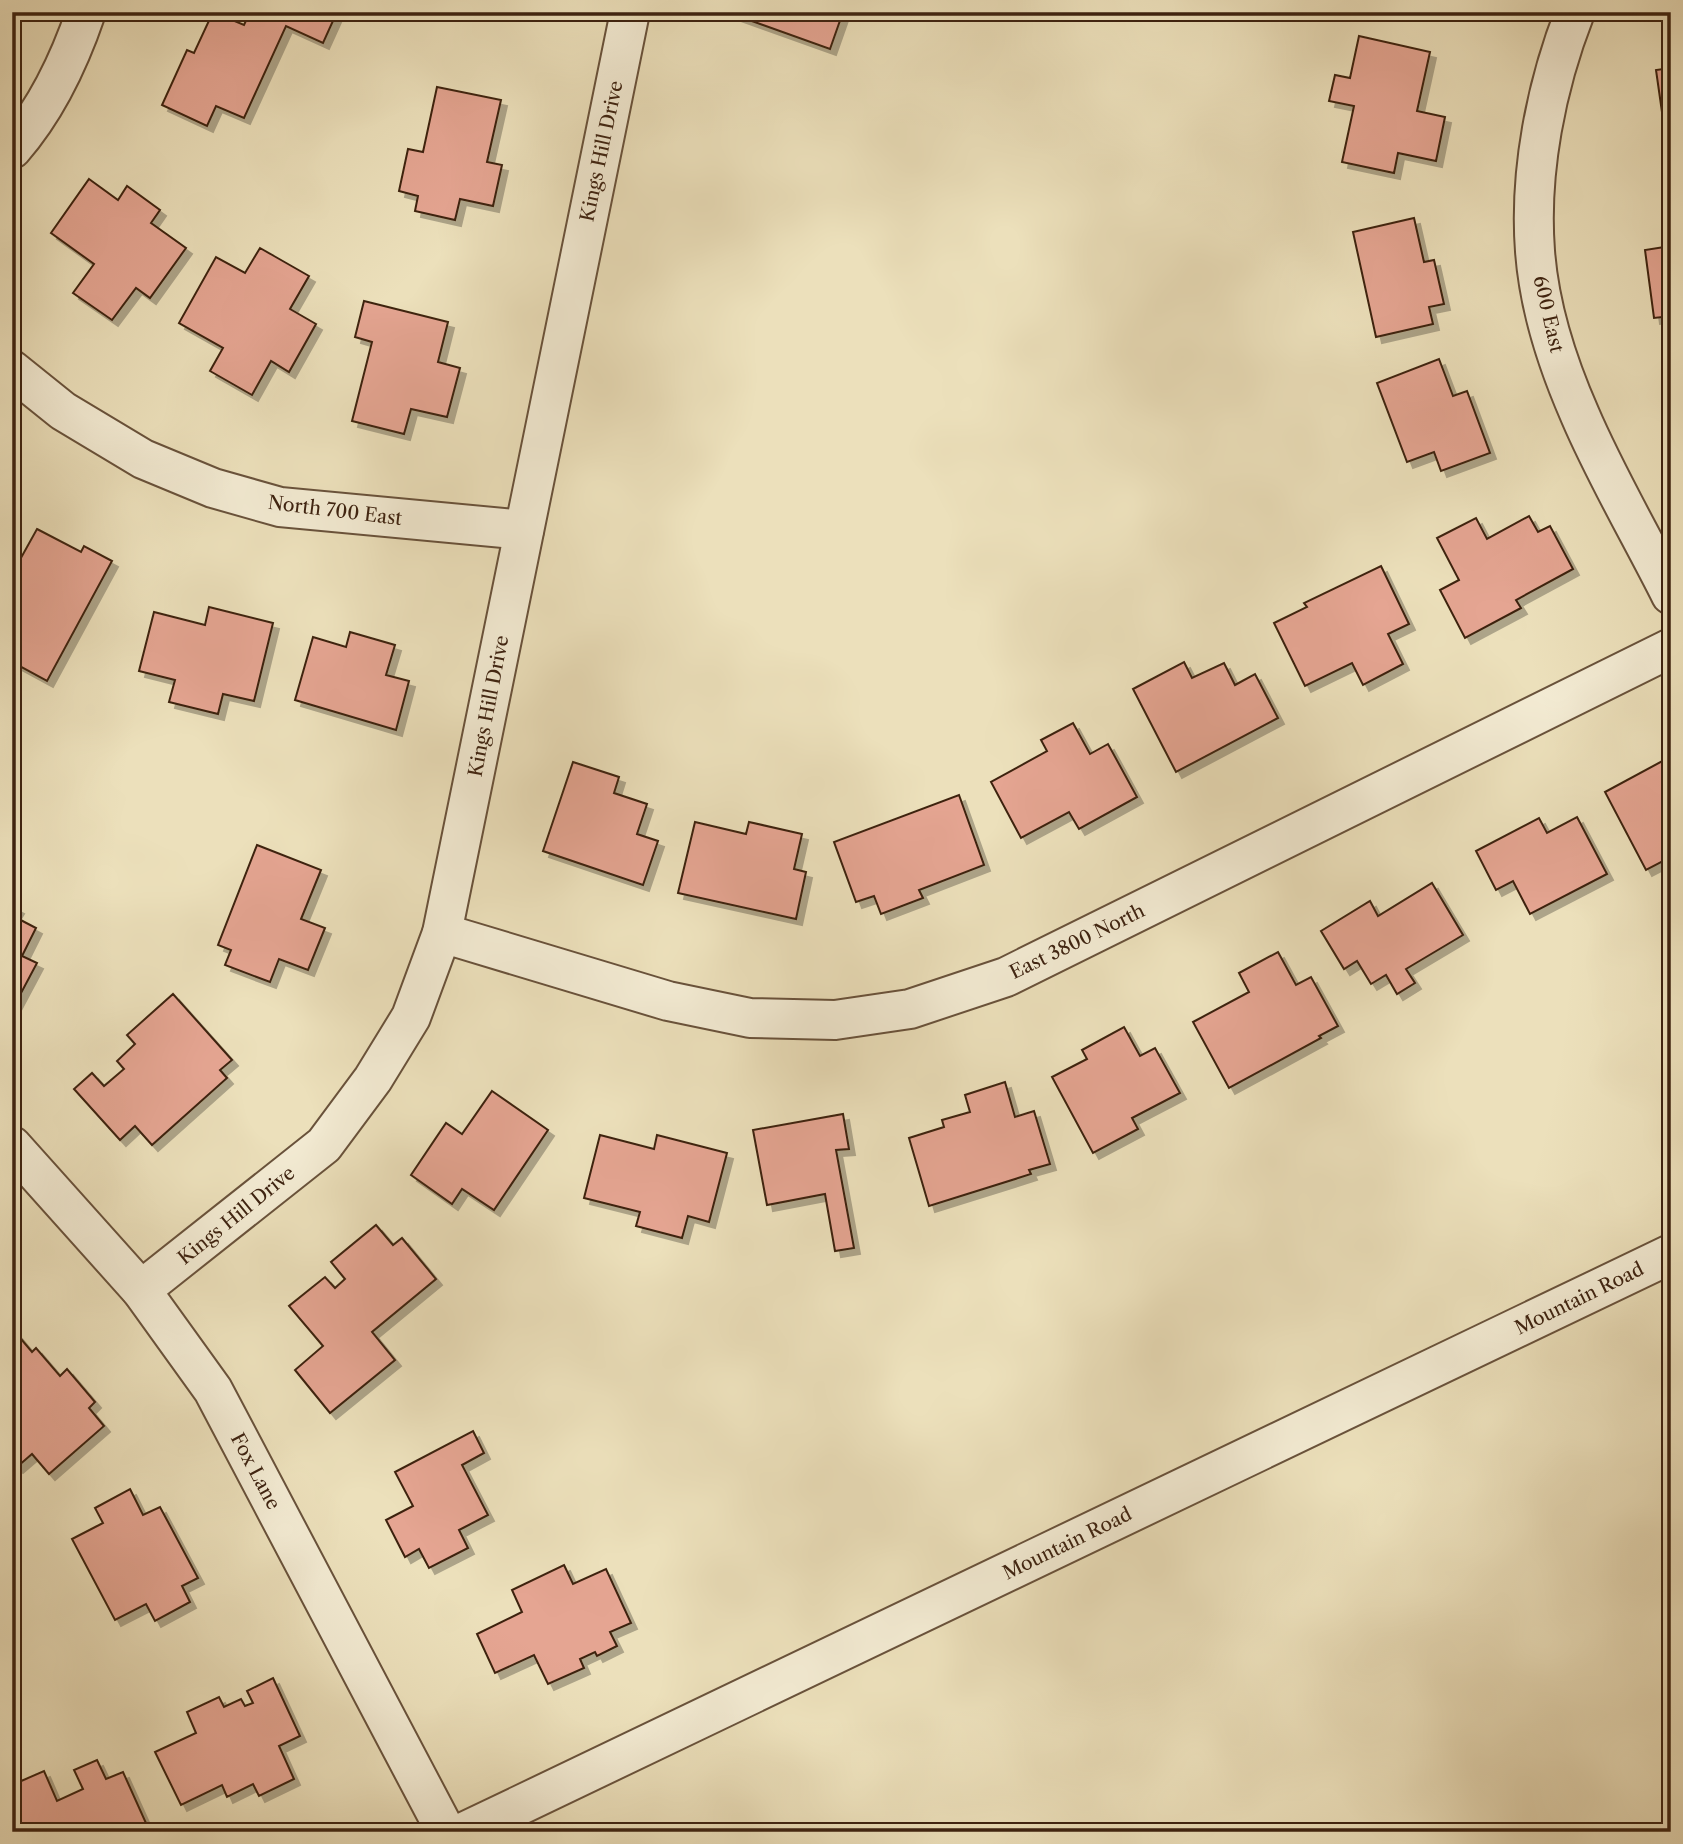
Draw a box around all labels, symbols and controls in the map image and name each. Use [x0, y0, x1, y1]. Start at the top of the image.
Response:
street label: Kings Hill Drive [575, 78, 628, 224]
street label: 600 East [1529, 273, 1569, 355]
street label: North 700 East [267, 491, 404, 530]
street label: Kings Hill Drive [464, 633, 513, 779]
street label: East 3800 North [1006, 899, 1149, 984]
street label: Kings Hill Drive [173, 1161, 299, 1270]
street label: Mountain Road [1511, 1257, 1648, 1340]
street label: Fox Lane [226, 1429, 285, 1514]
street label: Mountain Road [999, 1502, 1136, 1585]

